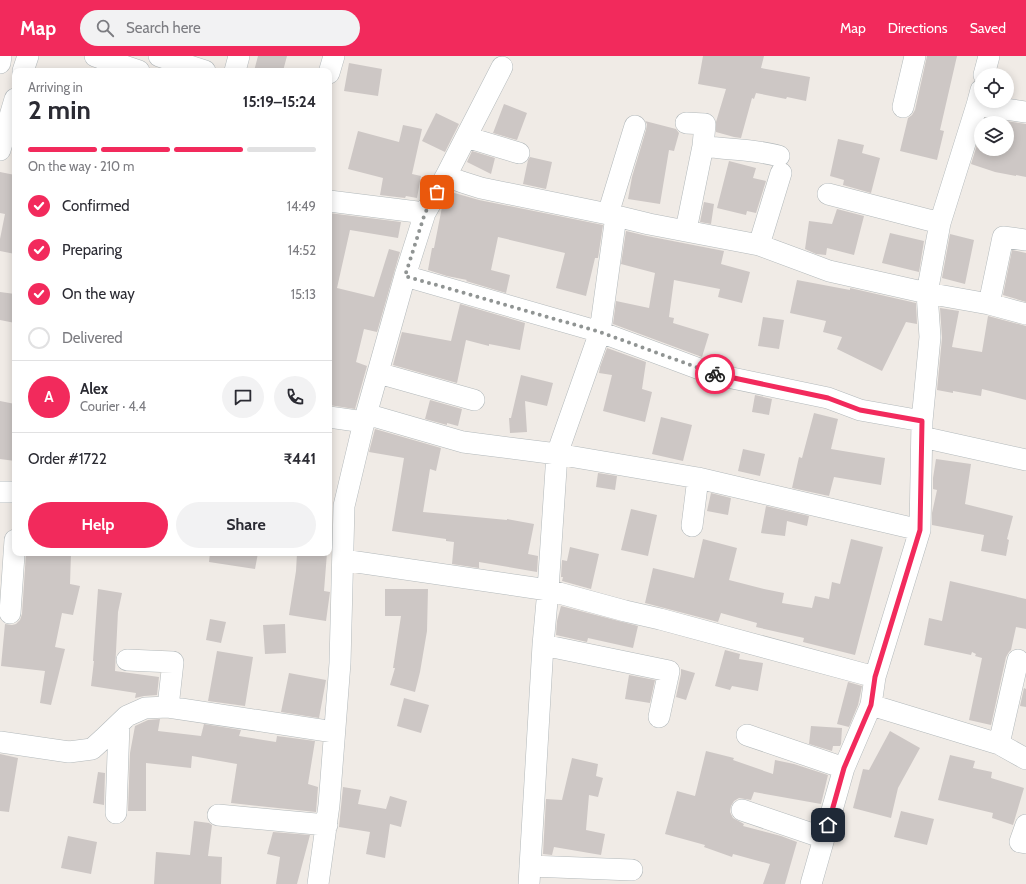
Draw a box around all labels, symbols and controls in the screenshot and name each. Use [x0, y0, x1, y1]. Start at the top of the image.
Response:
search box [80, 10, 360, 46]
text: Map [20, 17, 56, 40]
icon: search [94, 17, 116, 39]
text: Search here [126, 19, 201, 37]
text: Map [840, 19, 866, 37]
text: Directions [888, 19, 948, 37]
text: Saved [970, 19, 1006, 37]
map controls [974, 68, 1014, 156]
button: locate [974, 68, 1014, 108]
text: Arriving in [28, 79, 83, 95]
text: 15:19–15:24 [243, 93, 316, 111]
text: 2 min [28, 94, 91, 126]
button: layers [974, 116, 1014, 156]
text: On the way · 210 m [28, 158, 134, 174]
pin [420, 175, 454, 209]
icon: bag [426, 181, 448, 203]
icon: check [28, 195, 50, 217]
text: Confirmed [62, 197, 130, 215]
text: 14:49 [287, 198, 316, 214]
icon: check [28, 239, 50, 261]
text: Preparing [62, 241, 122, 259]
text: 14:52 [288, 242, 316, 258]
icon: check [28, 283, 50, 305]
text: On the way [62, 285, 135, 303]
text: 15:13 [291, 286, 316, 302]
text: Delivered [62, 329, 123, 347]
courier [695, 354, 735, 394]
icon: bike [704, 363, 726, 385]
button: chat [222, 376, 264, 418]
button: phone [274, 376, 316, 418]
text: Alex [80, 380, 108, 398]
text: A [44, 388, 54, 406]
text: Courier · 4.4 [80, 398, 146, 414]
text: Order #1722 [28, 450, 107, 468]
text: ₹441 [284, 450, 316, 468]
button: Help [28, 502, 168, 548]
button: Share [176, 502, 316, 548]
pin [811, 808, 845, 842]
icon: home [817, 814, 839, 836]

